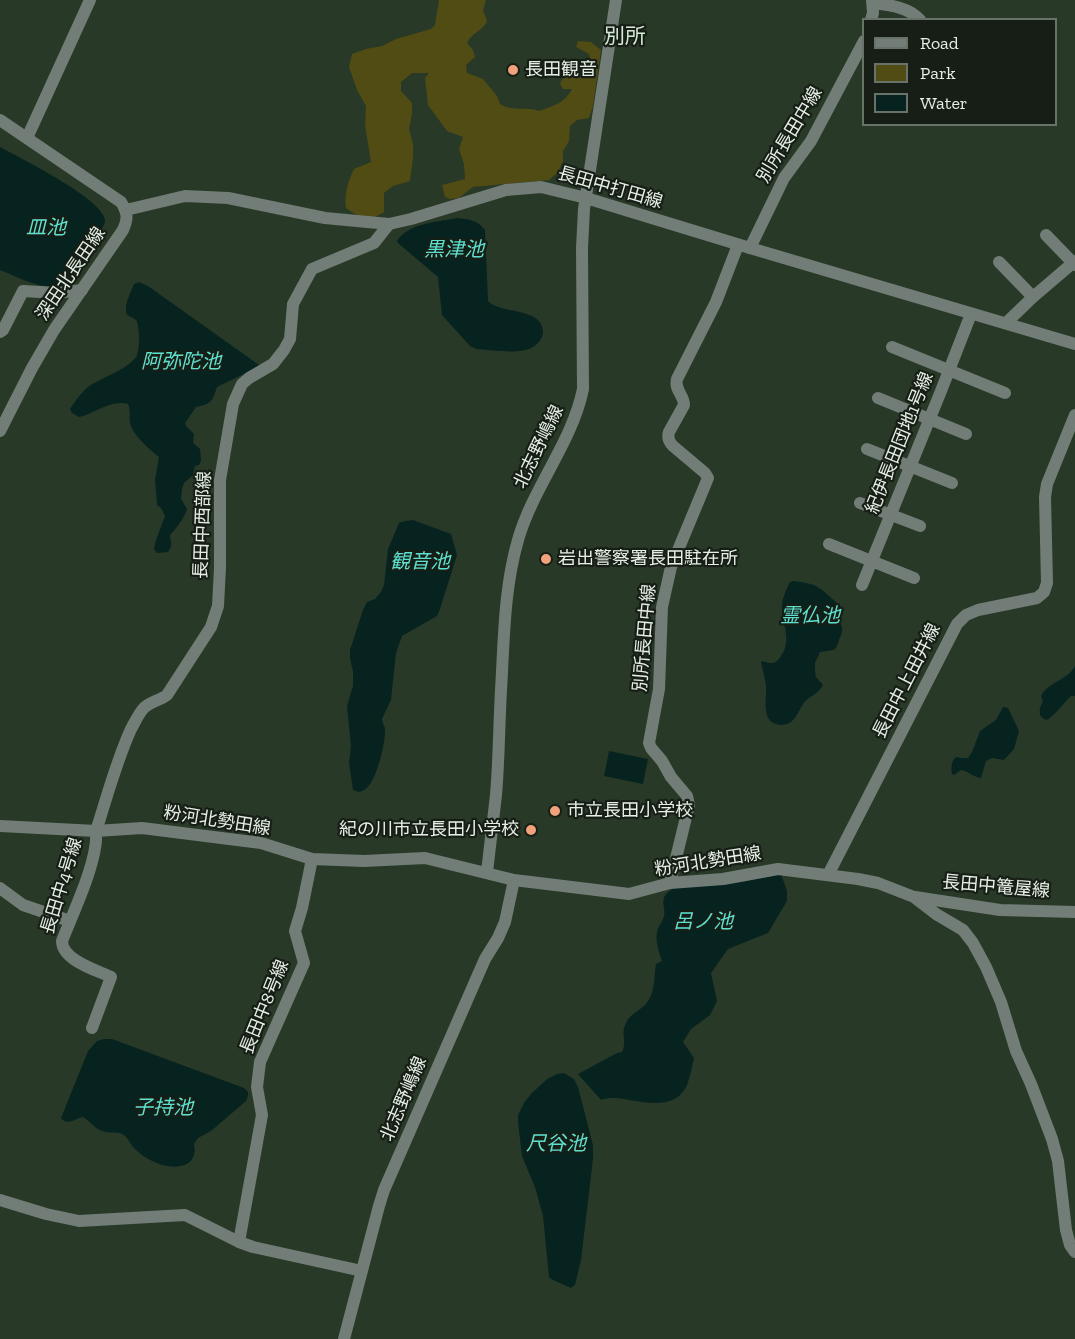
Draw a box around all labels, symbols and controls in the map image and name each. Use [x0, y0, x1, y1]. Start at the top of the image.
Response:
legend [862, 18, 1057, 126]
district label: 別所 [604, 24, 646, 50]
text: Road [920, 32, 959, 54]
place label: 長田観音 [525, 59, 597, 81]
text: Park [920, 62, 956, 84]
marker: 長田観音 [506, 63, 520, 77]
street label: 別所長田中線 [753, 83, 827, 187]
text: Water [920, 92, 967, 114]
street label: 長田中打田線 [555, 163, 665, 213]
water label: 皿池 [26, 216, 66, 240]
street label: 深田北長田線 [32, 223, 110, 325]
water label: 黒津池 [424, 238, 484, 262]
water label: 阿弥陀池 [141, 350, 221, 374]
street label: 紀伊長田団地1号線 [862, 369, 938, 517]
street label: 北志野嶋線 [510, 402, 568, 492]
street label: 長田中西部線 [190, 471, 216, 579]
place label: 岩出警察署長田駐在所 [558, 548, 738, 570]
water label: 観音池 [390, 550, 450, 574]
marker: 岩出警察署長田駐在所 [539, 552, 553, 566]
street label: 別所長田中線 [630, 583, 660, 693]
water label: 霊仏池 [780, 604, 840, 628]
street label: 長田中上田井線 [869, 620, 945, 742]
place label: 市立長田小学校 [567, 800, 693, 822]
street label: 粉河北勢田線 [162, 802, 272, 840]
marker: 市立長田小学校 [548, 804, 562, 818]
place label: 紀の川市立長田小学校 [339, 819, 519, 841]
marker: 紀の川市立長田小学校 [524, 823, 538, 837]
street label: 長田中4号線 [37, 835, 87, 937]
street label: 粉河北勢田線 [653, 843, 763, 881]
street label: 長田中篭屋線 [941, 872, 1051, 902]
water label: 呂ノ池 [673, 910, 733, 934]
street label: 長田中8号線 [236, 957, 294, 1057]
street label: 北志野嶋線 [376, 1053, 432, 1145]
water label: 子持池 [133, 1096, 193, 1120]
water label: 尺谷池 [526, 1132, 586, 1156]

